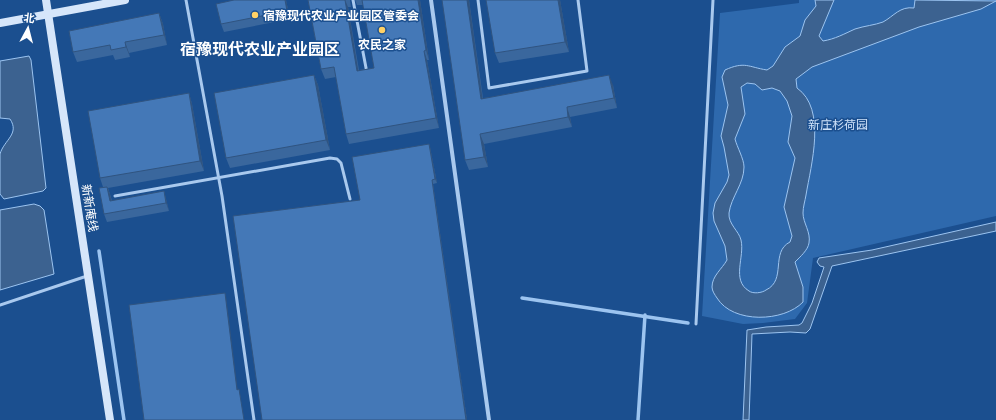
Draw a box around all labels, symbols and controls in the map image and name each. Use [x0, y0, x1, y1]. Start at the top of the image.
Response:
north arrow [8, 8, 48, 48]
place label: 宿豫现代农业产业园区管委会 [263, 8, 419, 23]
text: 北 [23, 10, 36, 26]
marker: 宿豫现代农业产业园区管委会 [250, 10, 260, 20]
marker: 农民之家 [377, 25, 387, 35]
place label: 农民之家 [358, 37, 406, 52]
district label: 宿豫现代农业产业园区 [180, 40, 340, 59]
park label: 新庄杉荷园 [808, 117, 868, 132]
street label: 新新庵线 [79, 183, 101, 233]

